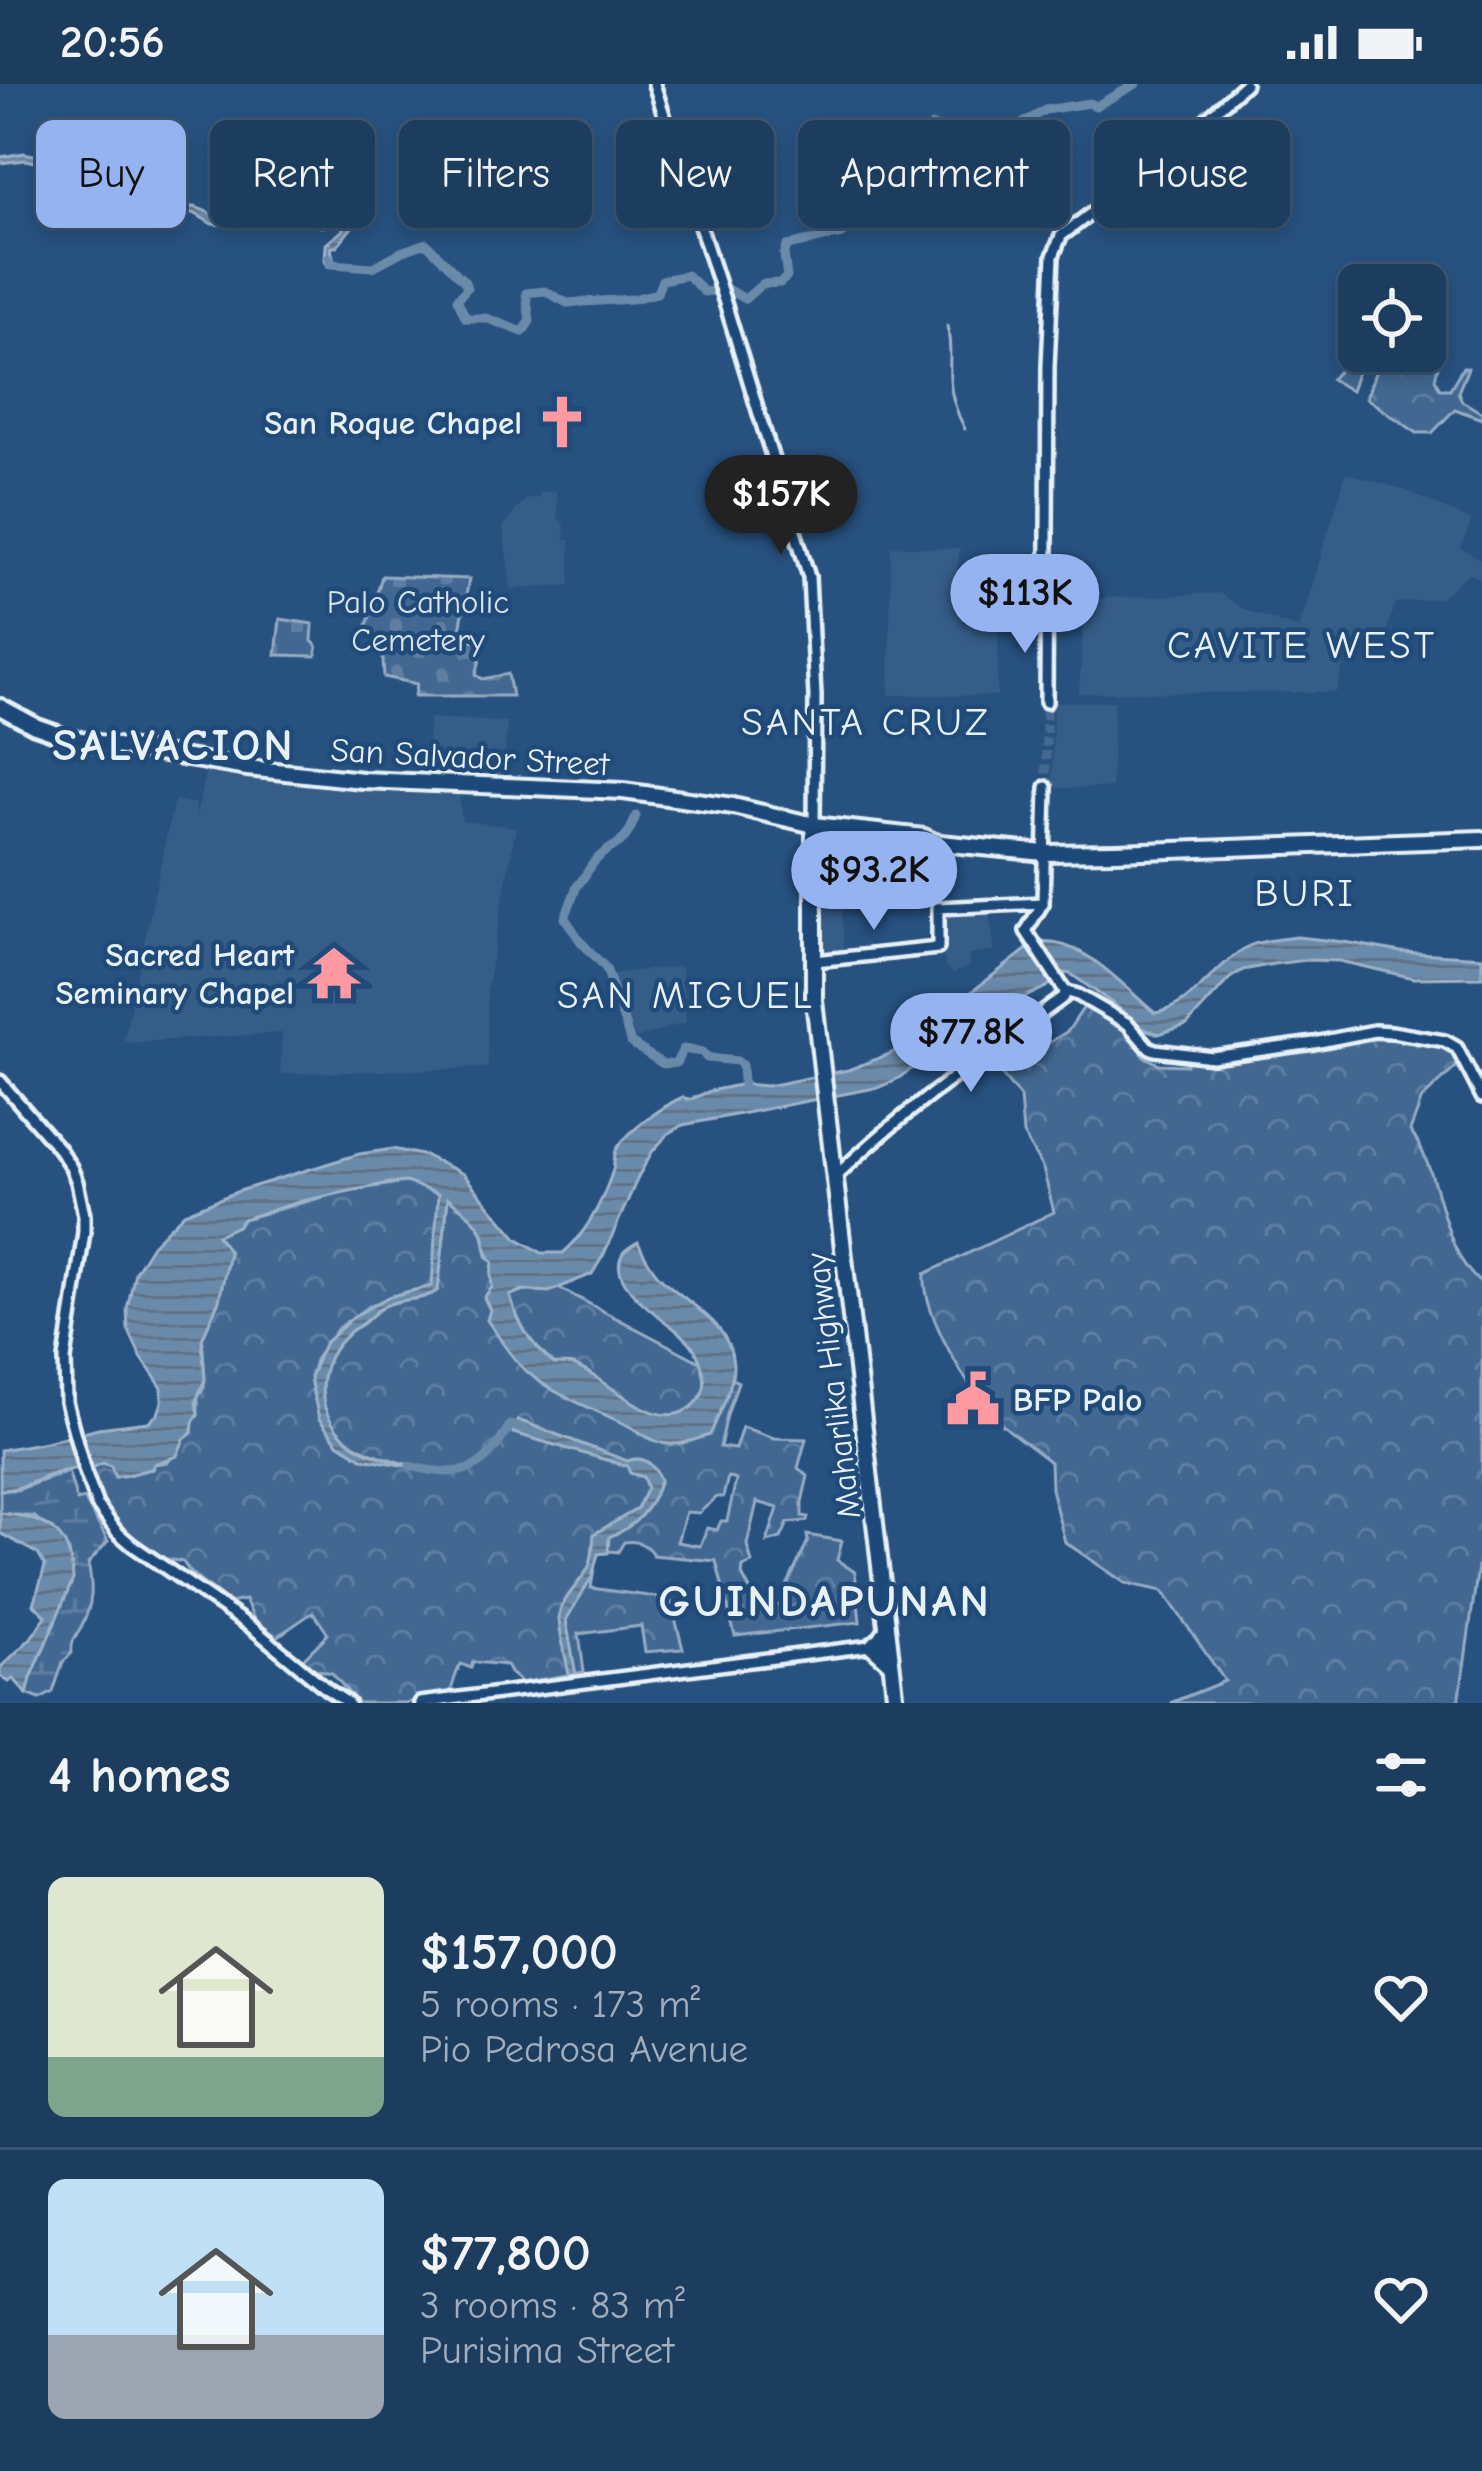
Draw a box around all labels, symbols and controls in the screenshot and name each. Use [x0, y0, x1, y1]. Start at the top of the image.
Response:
text: 20:56 [60, 16, 165, 68]
chip: Buy [36, 120, 186, 228]
chip: Rent [210, 120, 375, 228]
chip: Filters [399, 120, 592, 228]
chip: New [616, 120, 774, 228]
chip: Apartment [798, 120, 1070, 228]
chip: House [1094, 120, 1290, 228]
map controls [1338, 264, 1446, 372]
button: locate [1338, 264, 1446, 372]
church icon: San Roque Chapel [533, 393, 591, 451]
place label: San Roque Chapel [264, 404, 522, 442]
pin: $157K [697, 455, 865, 557]
text: $157K [731, 471, 831, 516]
pin: $113K [941, 554, 1109, 656]
text: $113K [977, 570, 1073, 615]
park label: Palo Catholic Cemetery [327, 583, 509, 659]
district label: CAVITE WEST [1167, 623, 1437, 668]
district label: SANTA CRUZ [741, 700, 991, 745]
district label: SALVACION [52, 719, 296, 771]
street label: San Salvador Street [330, 731, 612, 783]
pin: $93.2K [776, 831, 972, 933]
text: $93.2K [818, 847, 930, 892]
district label: BURI [1254, 871, 1356, 916]
place label: Sacred Heart Seminary Chapel [55, 936, 295, 1012]
temple icon: Sacred Heart Seminary Chapel [305, 944, 363, 1002]
district label: SAN MIGUEL [557, 973, 815, 1018]
pin: $77.8K [873, 993, 1069, 1095]
text: $77.8K [917, 1009, 1025, 1054]
street label: Maharlika Highway [798, 1250, 868, 1521]
public building icon: BFP Palo [944, 1370, 1002, 1428]
place label: BFP Palo [1013, 1381, 1142, 1419]
district label: GUINDAPUNAN [658, 1575, 992, 1627]
icon: filters [1368, 1742, 1434, 1808]
text: 4 homes [48, 1746, 231, 1805]
text: $157,000 [420, 1923, 618, 1982]
icon: home [144, 1925, 288, 2069]
icon: heart [1368, 1964, 1434, 2030]
text: 5 rooms · 173 m² [420, 1982, 700, 2027]
text: Pio Pedrosa Avenue [420, 2027, 748, 2072]
text: $77,800 [420, 2224, 591, 2283]
icon: home [144, 2227, 288, 2371]
icon: heart [1368, 2266, 1434, 2332]
text: 3 rooms · 83 m² [420, 2283, 685, 2328]
text: Purisima Street [420, 2328, 674, 2373]

